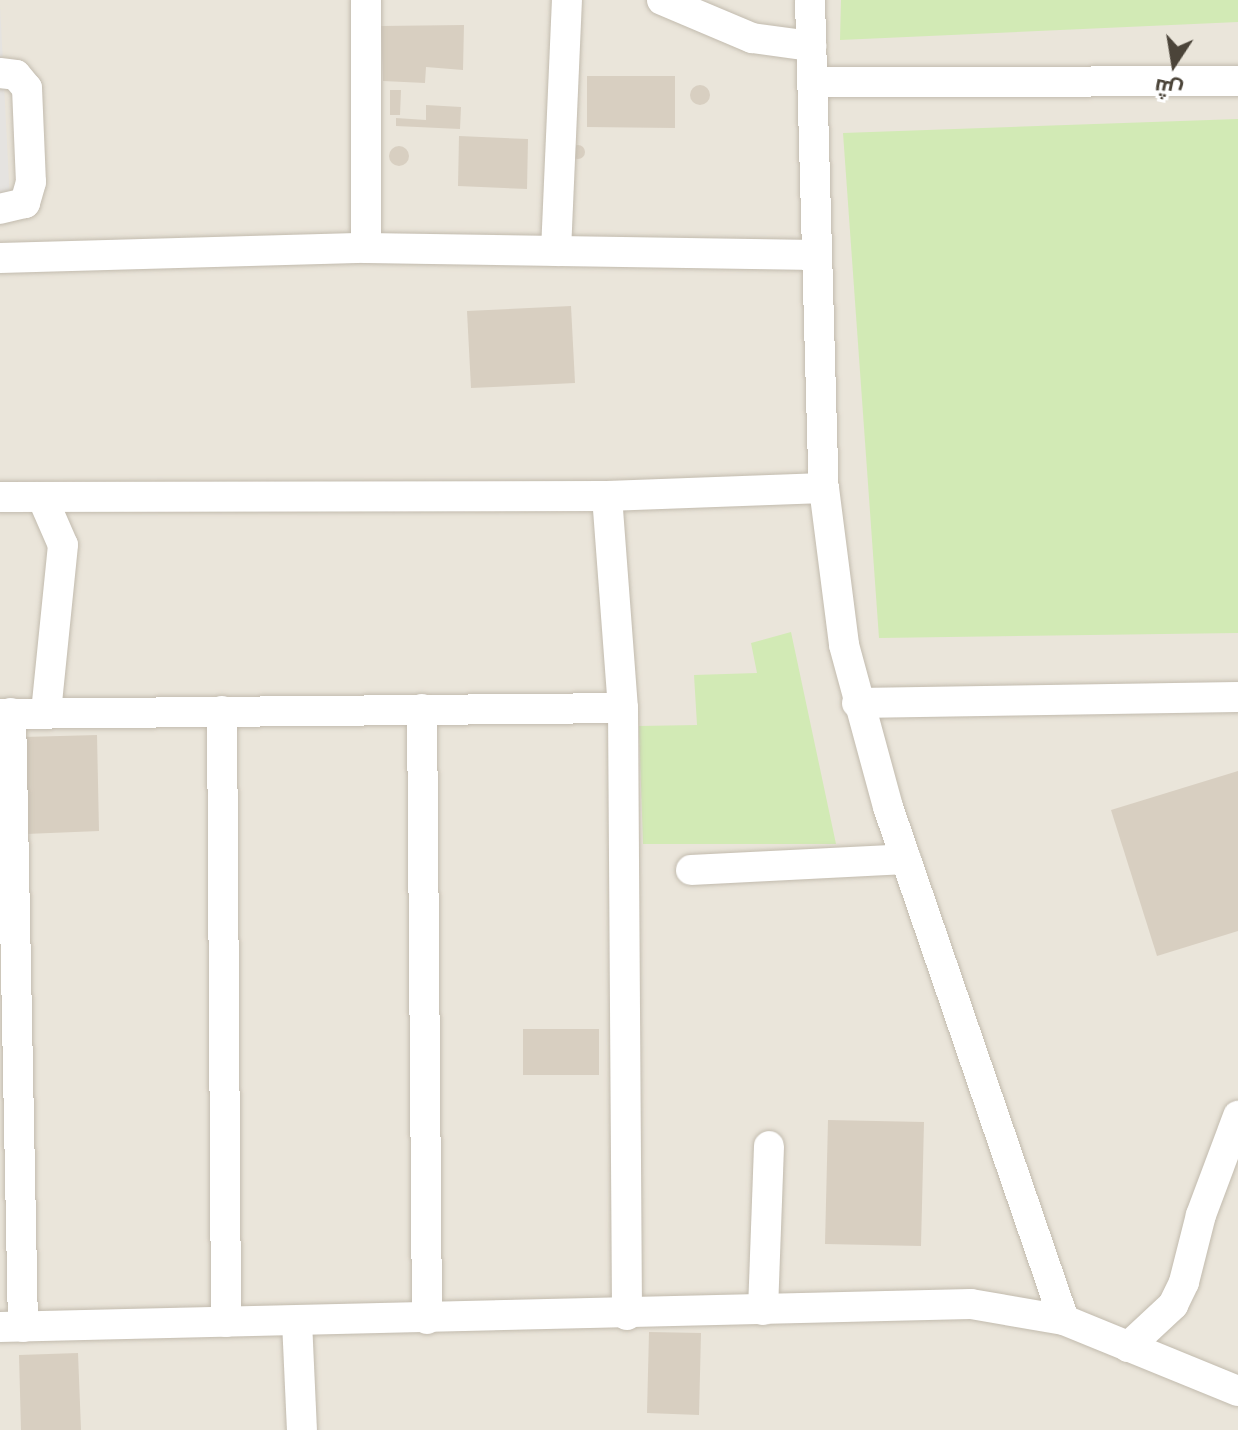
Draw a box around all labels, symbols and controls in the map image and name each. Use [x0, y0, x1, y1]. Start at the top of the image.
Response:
north arrow [1134, 24, 1214, 104]
text: ش [1152, 72, 1186, 104]

